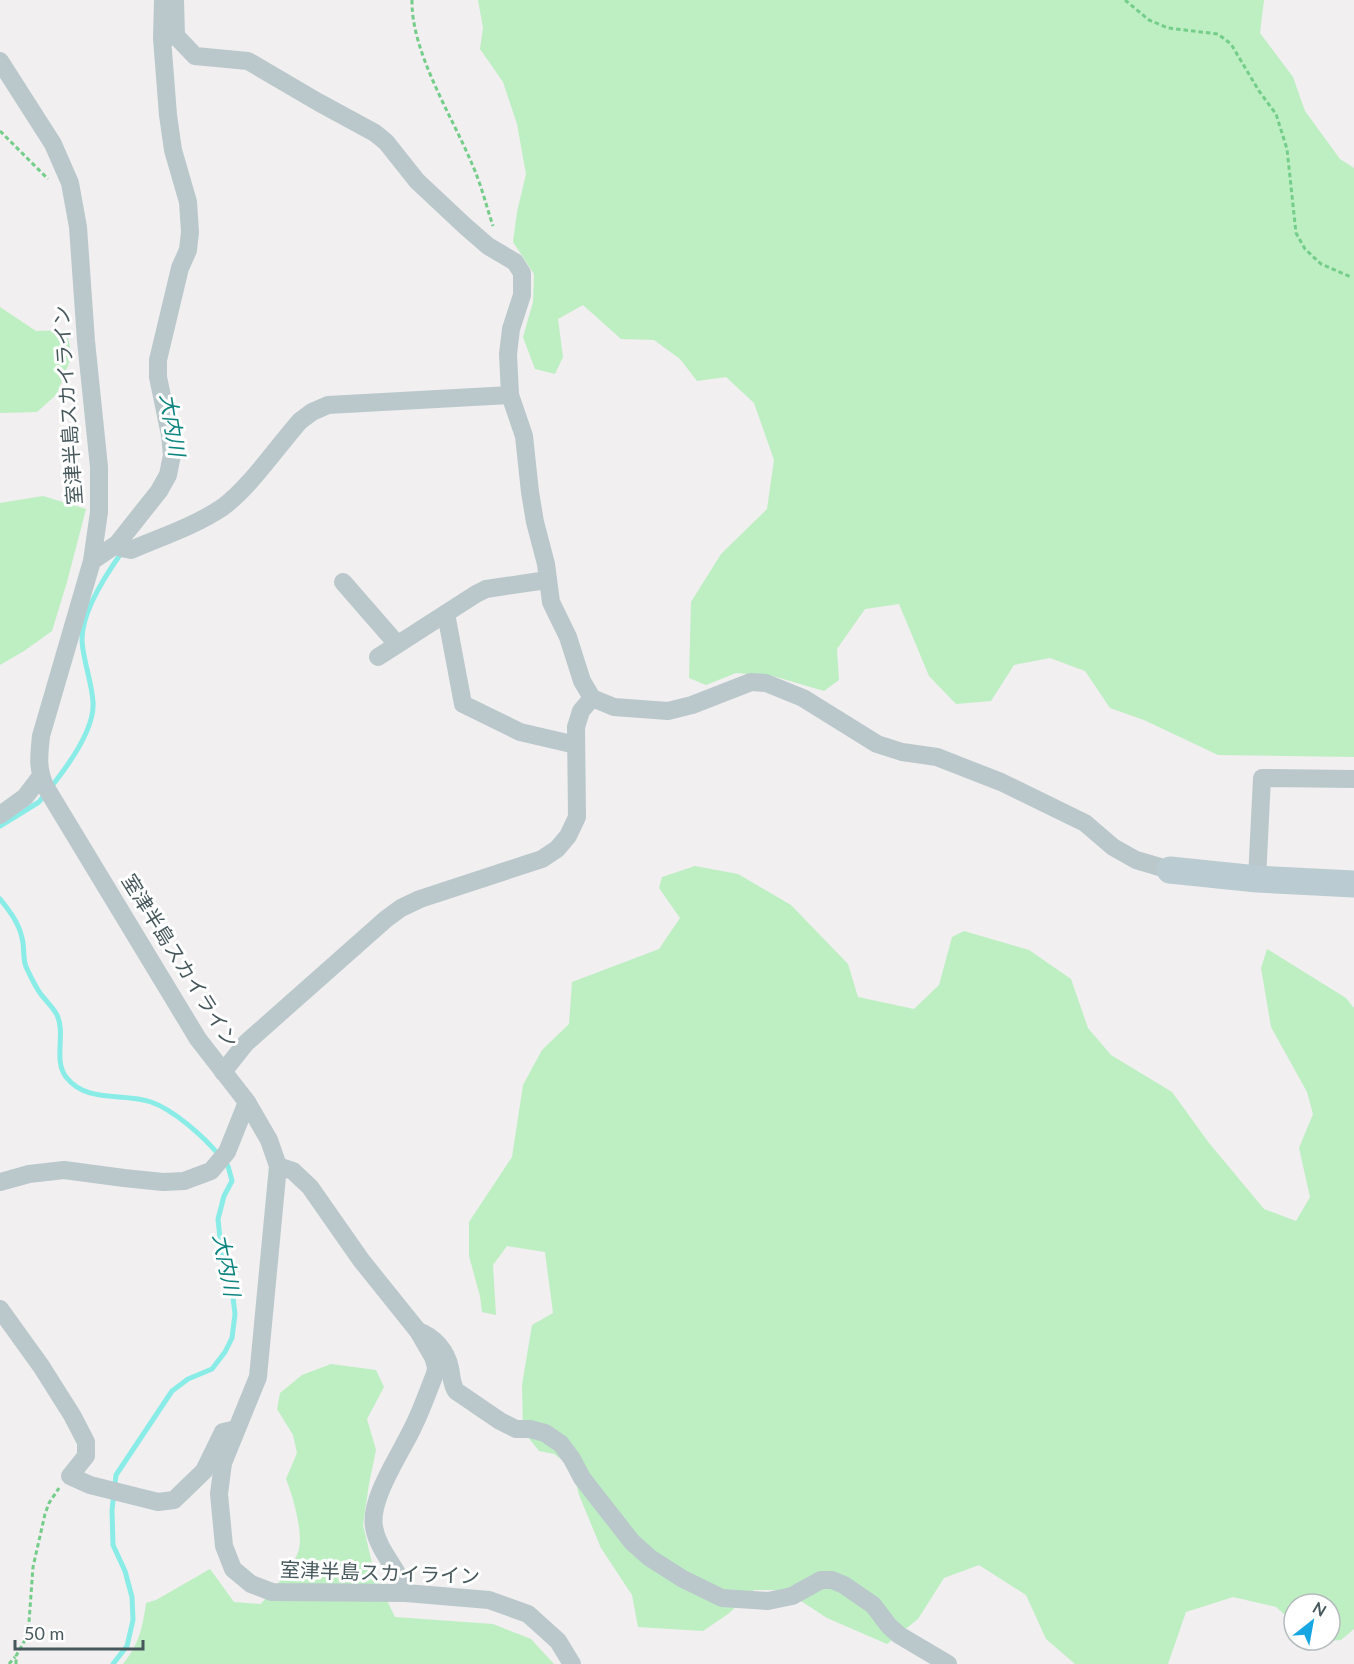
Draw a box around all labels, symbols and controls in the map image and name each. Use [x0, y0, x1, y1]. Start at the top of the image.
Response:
street label: 室津半島スカイライン [48, 304, 86, 506]
water label: 大内川 [156, 392, 191, 460]
street label: 室津半島スカイライン [118, 869, 244, 1052]
water label: 大内川 [209, 1231, 246, 1300]
street label: 室津半島スカイライン [280, 1557, 480, 1587]
north arrow [1282, 1592, 1342, 1652]
text: N [1310, 1597, 1330, 1620]
scale bar [15, 1613, 142, 1651]
text: 50 m [24, 1622, 64, 1644]

